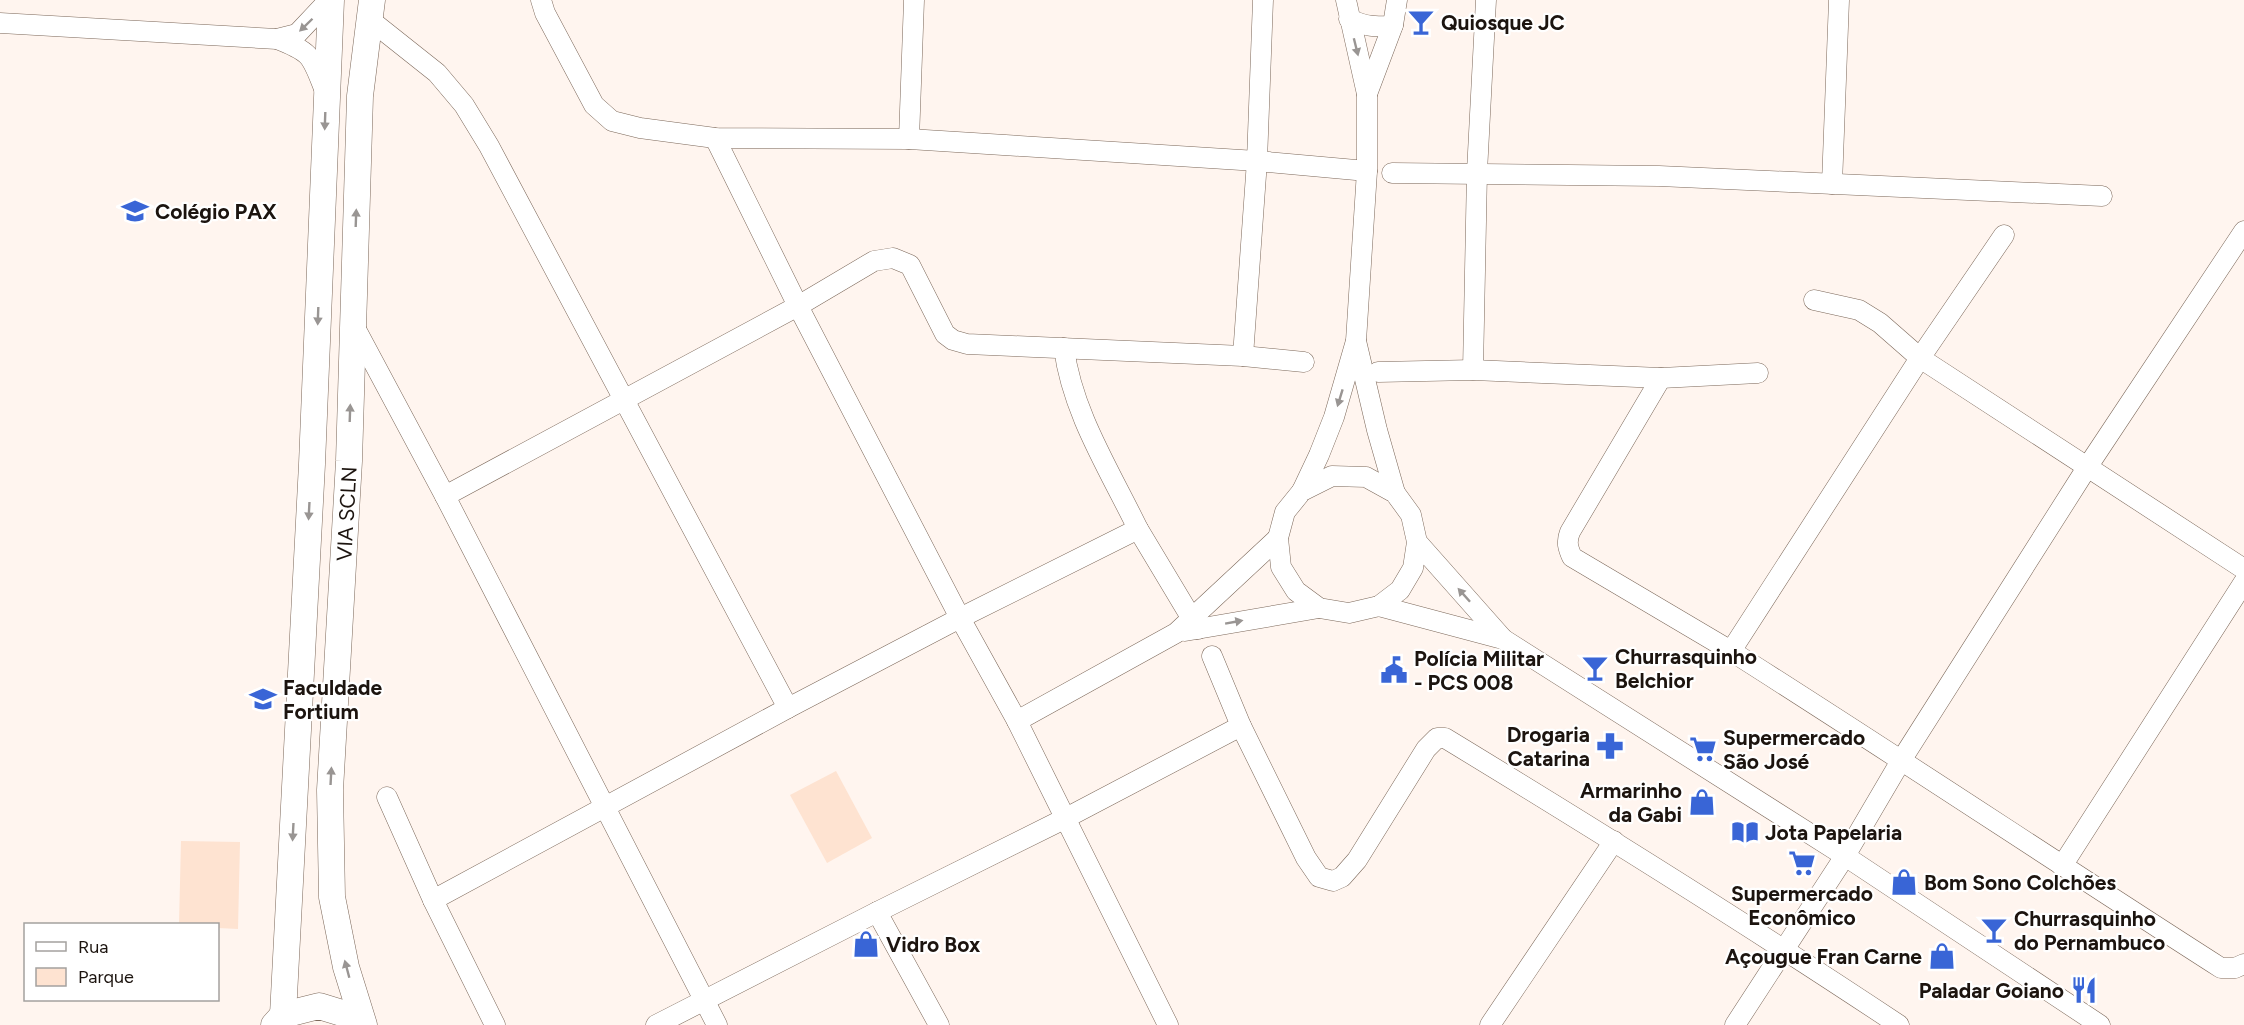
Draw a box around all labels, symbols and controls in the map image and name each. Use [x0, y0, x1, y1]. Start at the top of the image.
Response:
bar icon: Quiosque JC [1406, 7, 1436, 37]
place label: Quiosque JC [1441, 10, 1565, 35]
one-way arrow [299, 18, 314, 32]
one-way arrow [1351, 38, 1361, 56]
one-way arrow [320, 112, 330, 131]
school or university icon: Colégio PAX [120, 196, 150, 226]
place label: Colégio PAX [155, 199, 277, 224]
one-way arrow [352, 209, 361, 228]
one-way arrow [313, 307, 322, 326]
one-way arrow [1335, 389, 1344, 407]
one-way arrow [345, 404, 355, 423]
street label: VIA SCLN [331, 465, 361, 562]
one-way arrow [305, 502, 314, 521]
one-way arrow [1458, 588, 1471, 603]
one-way arrow [1225, 618, 1244, 627]
place label: Churrasquinho Belchior [1615, 644, 1757, 693]
place label: Polícia Militar - PCS 008 [1414, 646, 1544, 695]
bar icon: Churrasquinho Belchior [1580, 653, 1610, 683]
public building icon: Polícia Militar - PCS 008 [1379, 655, 1409, 685]
place label: Faculdade Fortium [283, 675, 382, 724]
school or university icon: Faculdade Fortium [248, 684, 278, 714]
place label: Drogaria Catarina [1507, 722, 1590, 771]
place label: Supermercado São José [1723, 725, 1865, 774]
pharmacy icon: Drogaria Catarina [1595, 731, 1625, 761]
supermarket icon: Supermercado São José [1688, 734, 1718, 764]
one-way arrow [326, 766, 335, 785]
place label: Armarinho da Gabi [1580, 778, 1682, 827]
shop icon: Armarinho da Gabi [1687, 787, 1717, 817]
library icon: Jota Papelaria [1730, 817, 1760, 847]
place label: Jota Papelaria [1765, 820, 1902, 845]
one-way arrow [288, 822, 297, 841]
supermarket icon: Supermercado Econômico [1787, 848, 1817, 878]
shop icon: Bom Sono Colchões [1889, 867, 1919, 897]
place label: Bom Sono Colchões [1924, 870, 2116, 895]
place label: Supermercado Econômico [1731, 881, 1873, 930]
place label: Churrasquinho do Pernambuco [2014, 906, 2165, 955]
bar icon: Churrasquinho do Pernambuco [1979, 915, 2009, 945]
legend [24, 923, 219, 1001]
shop icon: Vidro Box [851, 929, 881, 959]
place label: Vidro Box [886, 932, 981, 957]
text: Rua [78, 936, 109, 958]
shop icon: Açougue Fran Carne [1927, 941, 1957, 971]
place label: Açougue Fran Carne [1725, 944, 1922, 969]
one-way arrow [342, 960, 351, 978]
text: Parque [78, 966, 134, 988]
restaurant icon: Paladar Goiano [2069, 975, 2099, 1005]
place label: Paladar Goiano [1919, 978, 2064, 1003]

